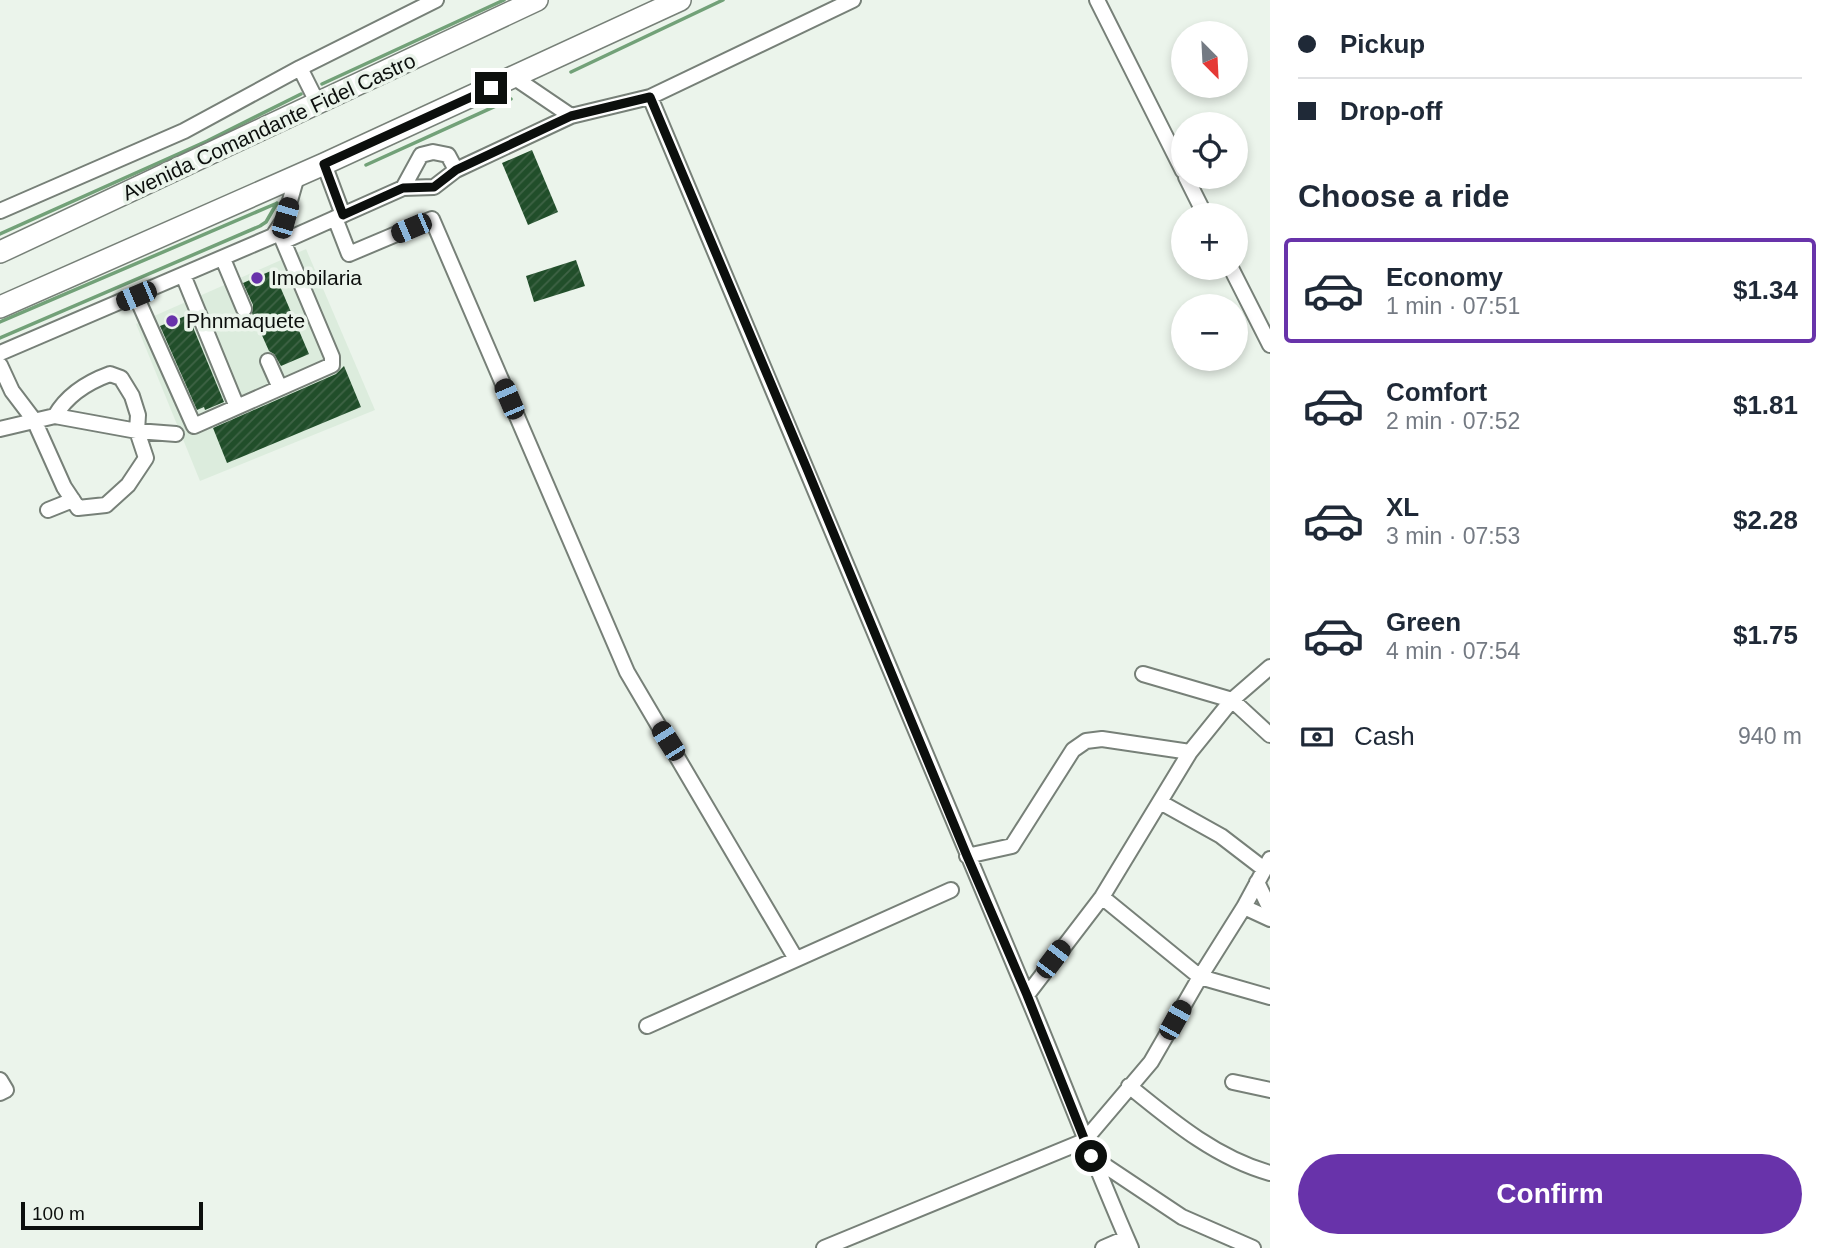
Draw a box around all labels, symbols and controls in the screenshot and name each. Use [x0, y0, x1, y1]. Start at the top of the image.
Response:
north arrow [1171, 21, 1248, 98]
map controls [1171, 21, 1248, 371]
text: Pickup [1340, 29, 1425, 59]
street label: Avenida Comandante Fidel Castro [119, 48, 419, 205]
route end [475, 72, 507, 104]
text: Drop-off [1340, 96, 1443, 126]
button: locate [1171, 112, 1248, 189]
text: Choose a ride [1298, 178, 1510, 214]
car [270, 195, 301, 241]
button: + [1171, 203, 1248, 280]
car [388, 210, 435, 246]
icon: car [1302, 259, 1365, 322]
text: Economy [1386, 262, 1503, 292]
place label: Imobilaria [271, 266, 362, 289]
marker: Imobilaria [249, 270, 265, 286]
text: $1.34 [1733, 275, 1798, 305]
car [113, 278, 160, 314]
text: 1 min · 07:51 [1386, 293, 1520, 319]
button: − [1171, 294, 1248, 371]
place label: Phnmaquete [186, 309, 305, 332]
marker: Phnmaquete [164, 313, 180, 329]
icon: car [1302, 374, 1365, 437]
car [492, 376, 527, 422]
text: Comfort [1386, 377, 1487, 407]
text: $1.81 [1733, 390, 1798, 420]
text: 2 min · 07:52 [1386, 408, 1520, 434]
icon: car [1302, 489, 1365, 552]
text: XL [1386, 492, 1419, 522]
text: $2.28 [1733, 505, 1798, 535]
text: 3 min · 07:53 [1386, 523, 1520, 549]
icon: car [1302, 604, 1365, 667]
text: Green [1386, 607, 1461, 637]
text: $1.75 [1733, 620, 1798, 650]
text: 4 min · 07:54 [1386, 638, 1520, 664]
car [648, 718, 689, 764]
icon: cash [1298, 718, 1336, 756]
text: Cash [1354, 721, 1415, 751]
text: 940 m [1738, 723, 1802, 749]
car [1032, 936, 1075, 982]
car [1156, 997, 1195, 1043]
route start [1075, 1140, 1107, 1172]
button: Confirm [1298, 1154, 1802, 1234]
scale bar [21, 1199, 203, 1231]
text: 100 m [32, 1203, 85, 1224]

